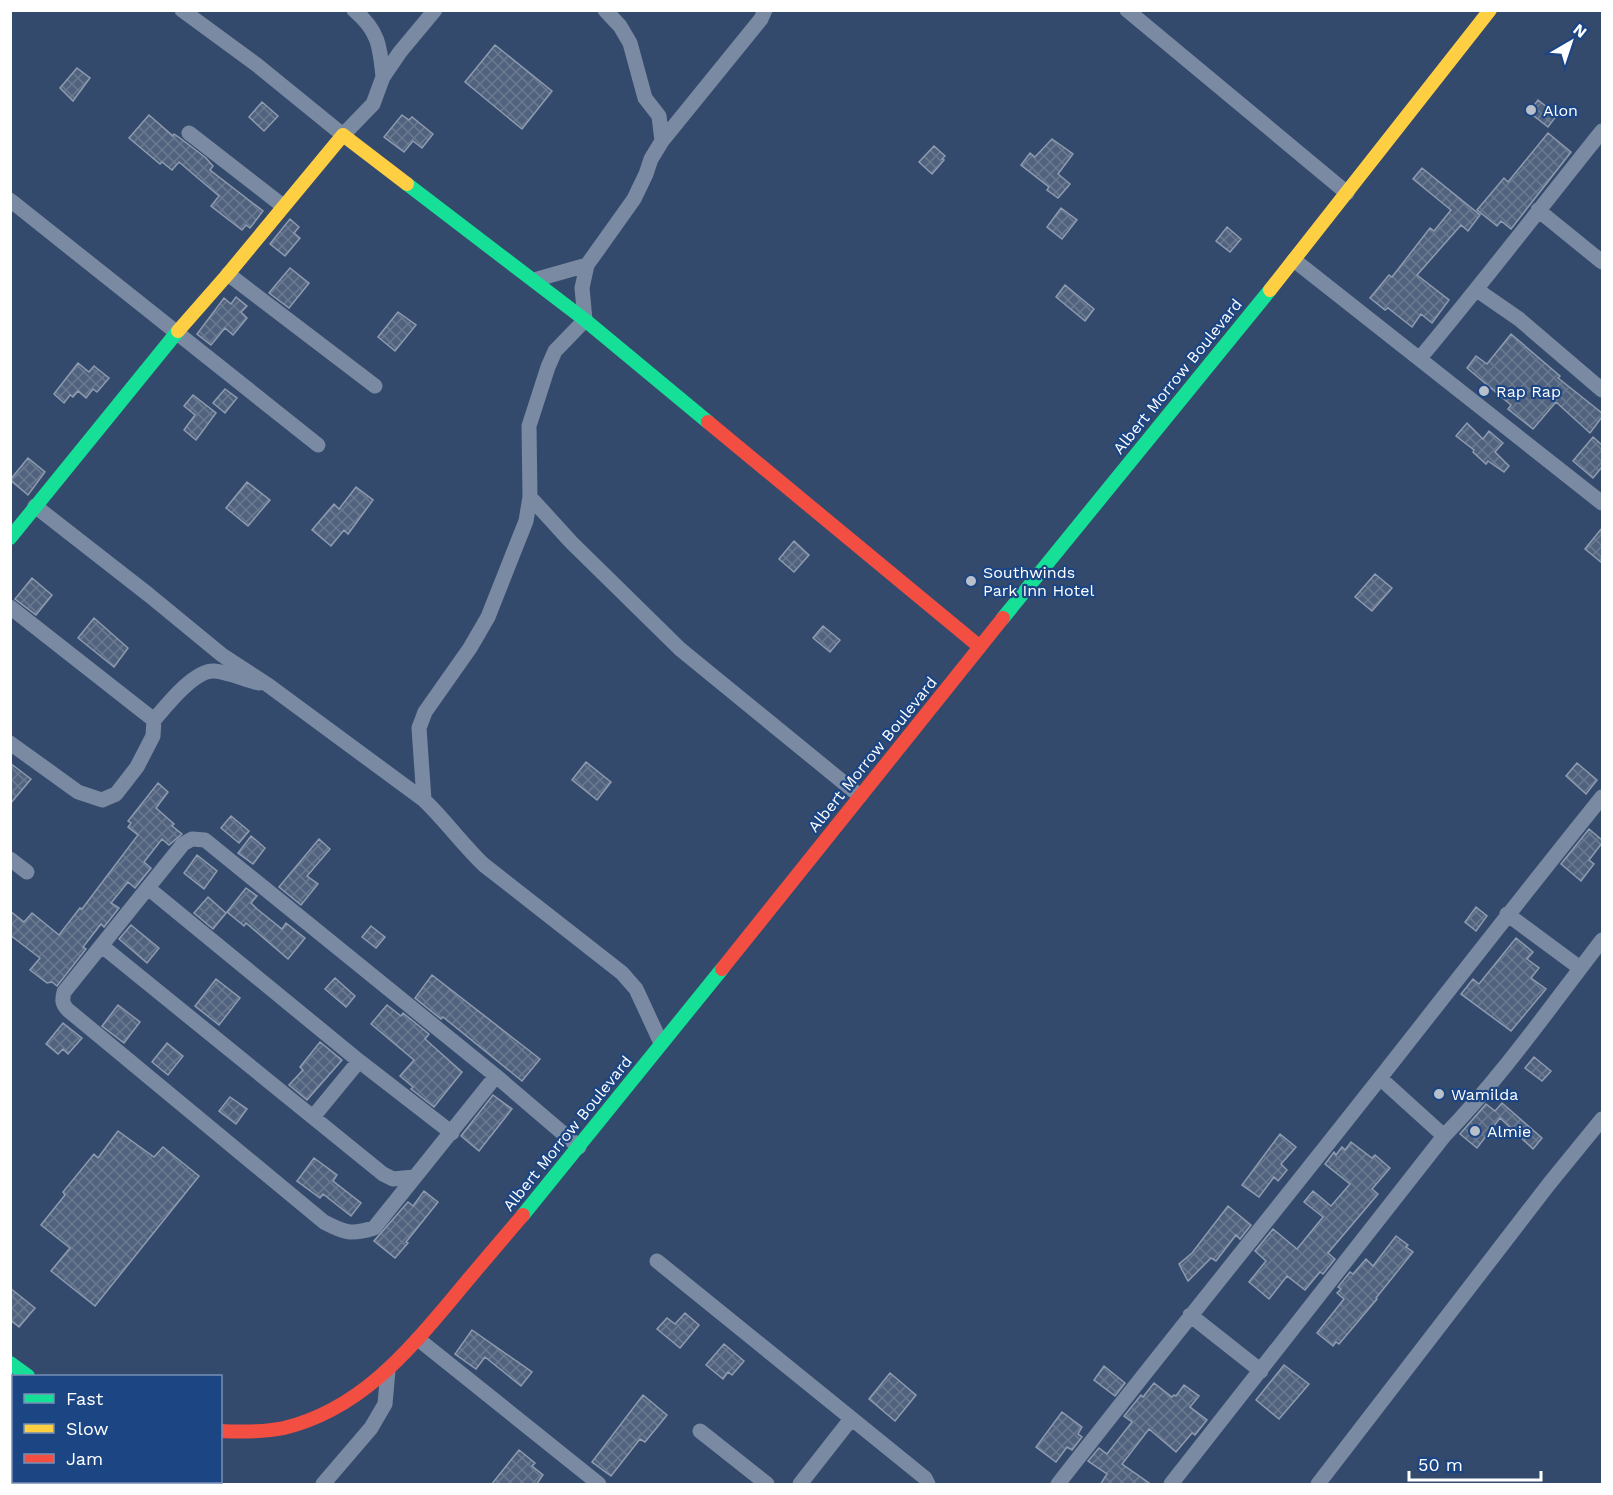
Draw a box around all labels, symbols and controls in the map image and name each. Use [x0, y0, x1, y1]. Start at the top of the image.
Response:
north arrow [1541, 12, 1601, 72]
text: N [1570, 20, 1591, 42]
place label: Alon [1543, 101, 1578, 120]
marker: Alon [1524, 103, 1538, 117]
street label: Albert Morrow Boulevard [1109, 295, 1246, 458]
place label: Rap Rap [1496, 382, 1561, 401]
marker: Rap Rap [1477, 384, 1491, 398]
place label: Southwinds Park Inn Hotel [983, 563, 1094, 600]
marker: Southwinds Park Inn Hotel [964, 574, 978, 588]
street label: Albert Morrow Boulevard [804, 673, 941, 836]
street label: Albert Morrow Boulevard [499, 1052, 636, 1215]
place label: Wamilda [1451, 1085, 1518, 1104]
marker: Wamilda [1432, 1087, 1446, 1101]
place label: Almie [1487, 1122, 1531, 1141]
marker: Almie [1468, 1124, 1482, 1138]
legend [12, 1375, 222, 1483]
text: Fast [66, 1388, 104, 1409]
text: Slow [66, 1418, 109, 1439]
scale bar [1409, 1444, 1541, 1482]
text: Jam [66, 1448, 103, 1469]
text: 50 m [1418, 1454, 1463, 1475]

